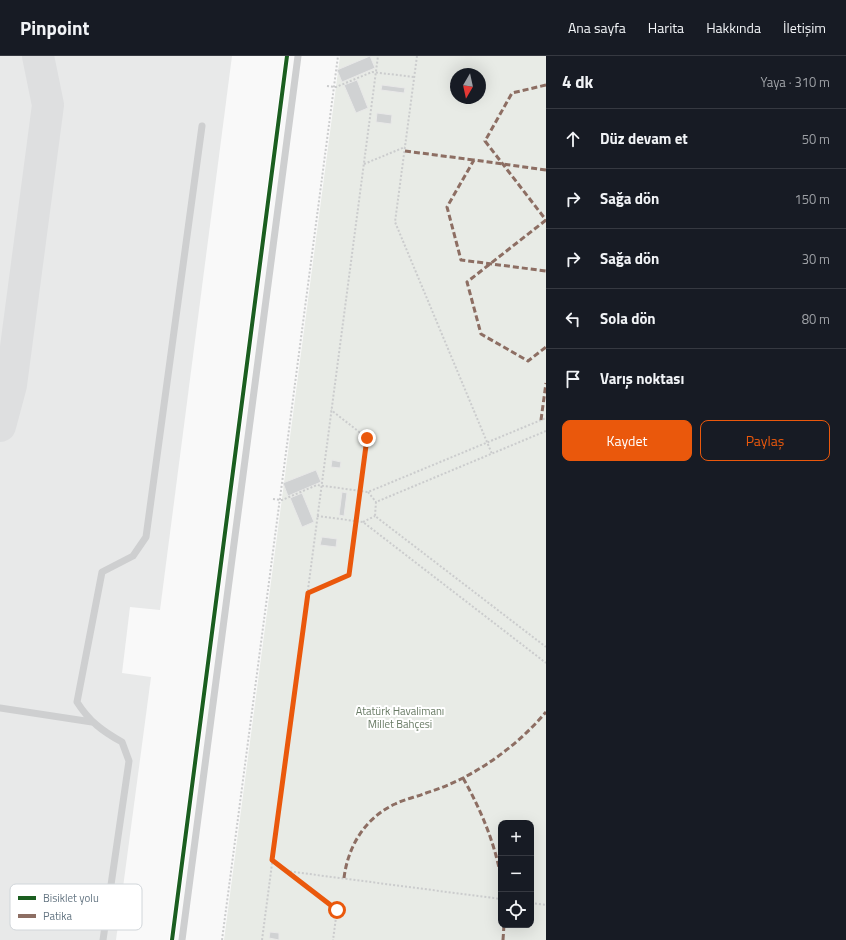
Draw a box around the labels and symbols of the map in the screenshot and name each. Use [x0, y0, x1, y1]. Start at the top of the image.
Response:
north arrow [450, 68, 486, 104]
route end [358, 429, 376, 447]
park label: Atatürk Havalimanı Millet Bahçesi [356, 703, 444, 732]
legend [10, 884, 142, 930]
text: Bisiklet yolu [43, 890, 99, 906]
route start [328, 901, 346, 919]
text: Patika [43, 908, 72, 924]

